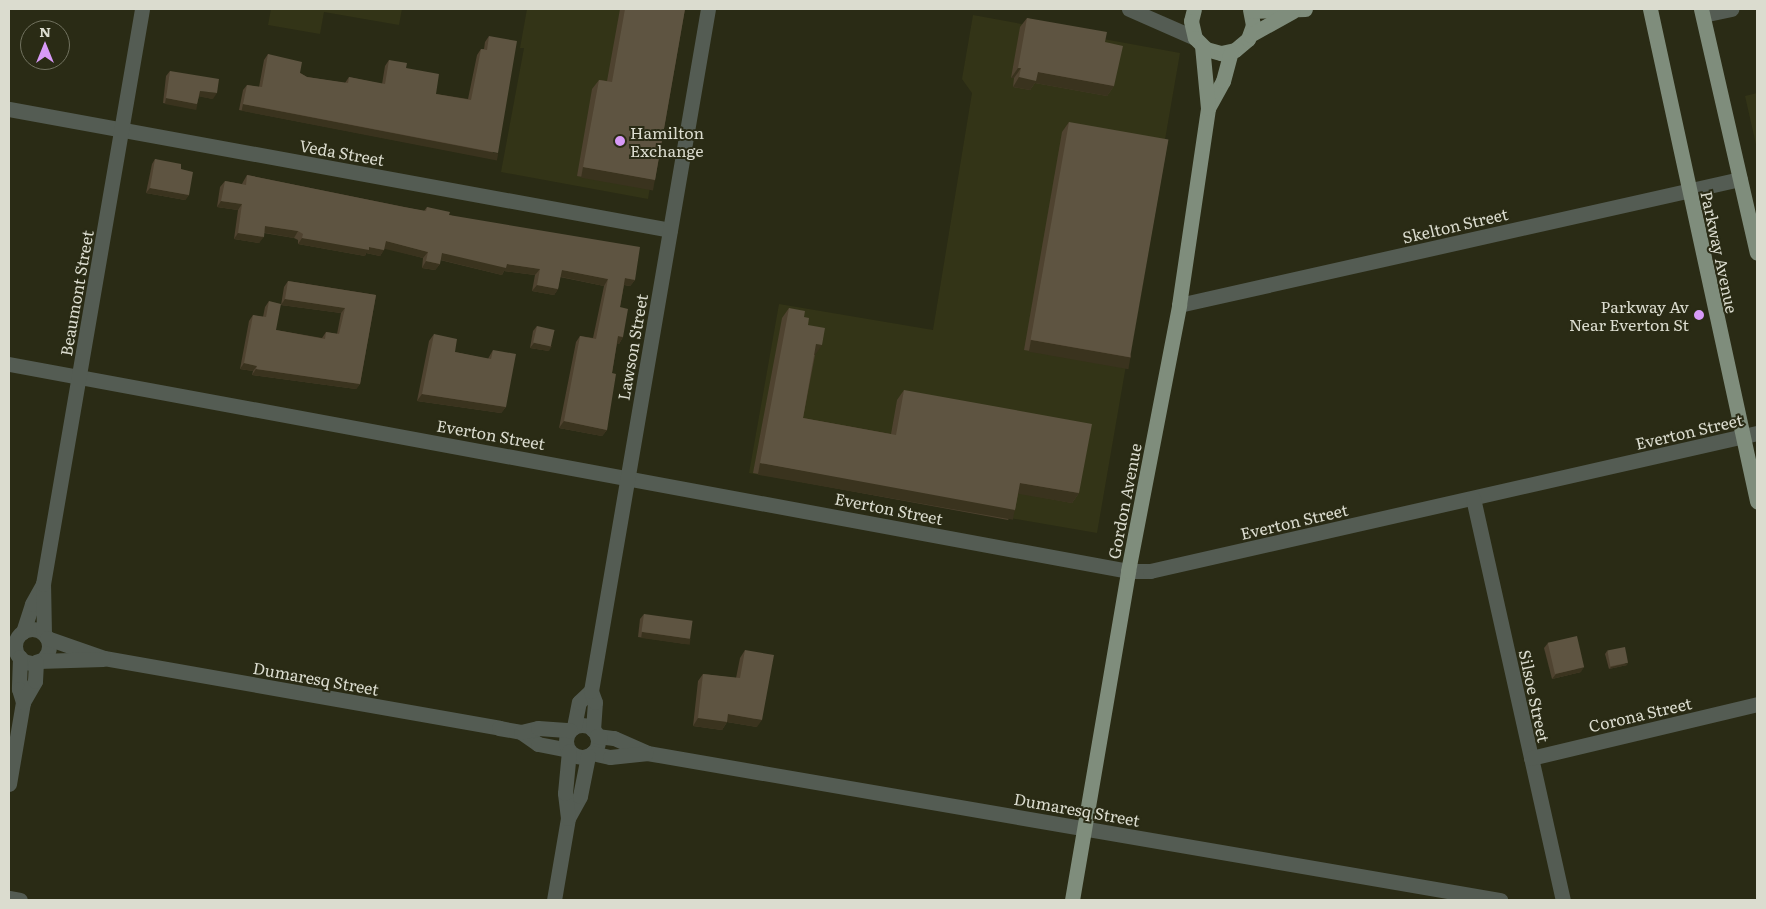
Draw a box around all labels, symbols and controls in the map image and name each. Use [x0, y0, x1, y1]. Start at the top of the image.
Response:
north arrow [20, 20, 70, 70]
text: N [39, 21, 51, 41]
place label: Hamilton Exchange [630, 122, 704, 160]
street label: Veda Street [298, 135, 386, 169]
marker: Hamilton Exchange [614, 135, 626, 147]
street label: Parkway Avenue [1698, 189, 1742, 315]
street label: Skelton Street [1400, 204, 1510, 246]
street label: Beaumont Street [55, 229, 97, 357]
street label: Lawson Street [613, 292, 651, 402]
place label: Parkway Av Near Everton St [1569, 296, 1689, 334]
marker: Parkway Av Near Everton St [1693, 309, 1705, 321]
street label: Everton Street [1633, 409, 1745, 453]
street label: Everton Street [435, 415, 547, 453]
street label: Gordon Avenue [1103, 442, 1145, 560]
street label: Everton Street [833, 488, 945, 528]
street label: Everton Street [1238, 499, 1350, 543]
street label: Silsoe Street [1516, 648, 1554, 744]
street label: Dumaresq Street [251, 657, 381, 699]
street label: Corona Street [1587, 693, 1693, 735]
street label: Dumaresq Street [1012, 788, 1142, 830]

